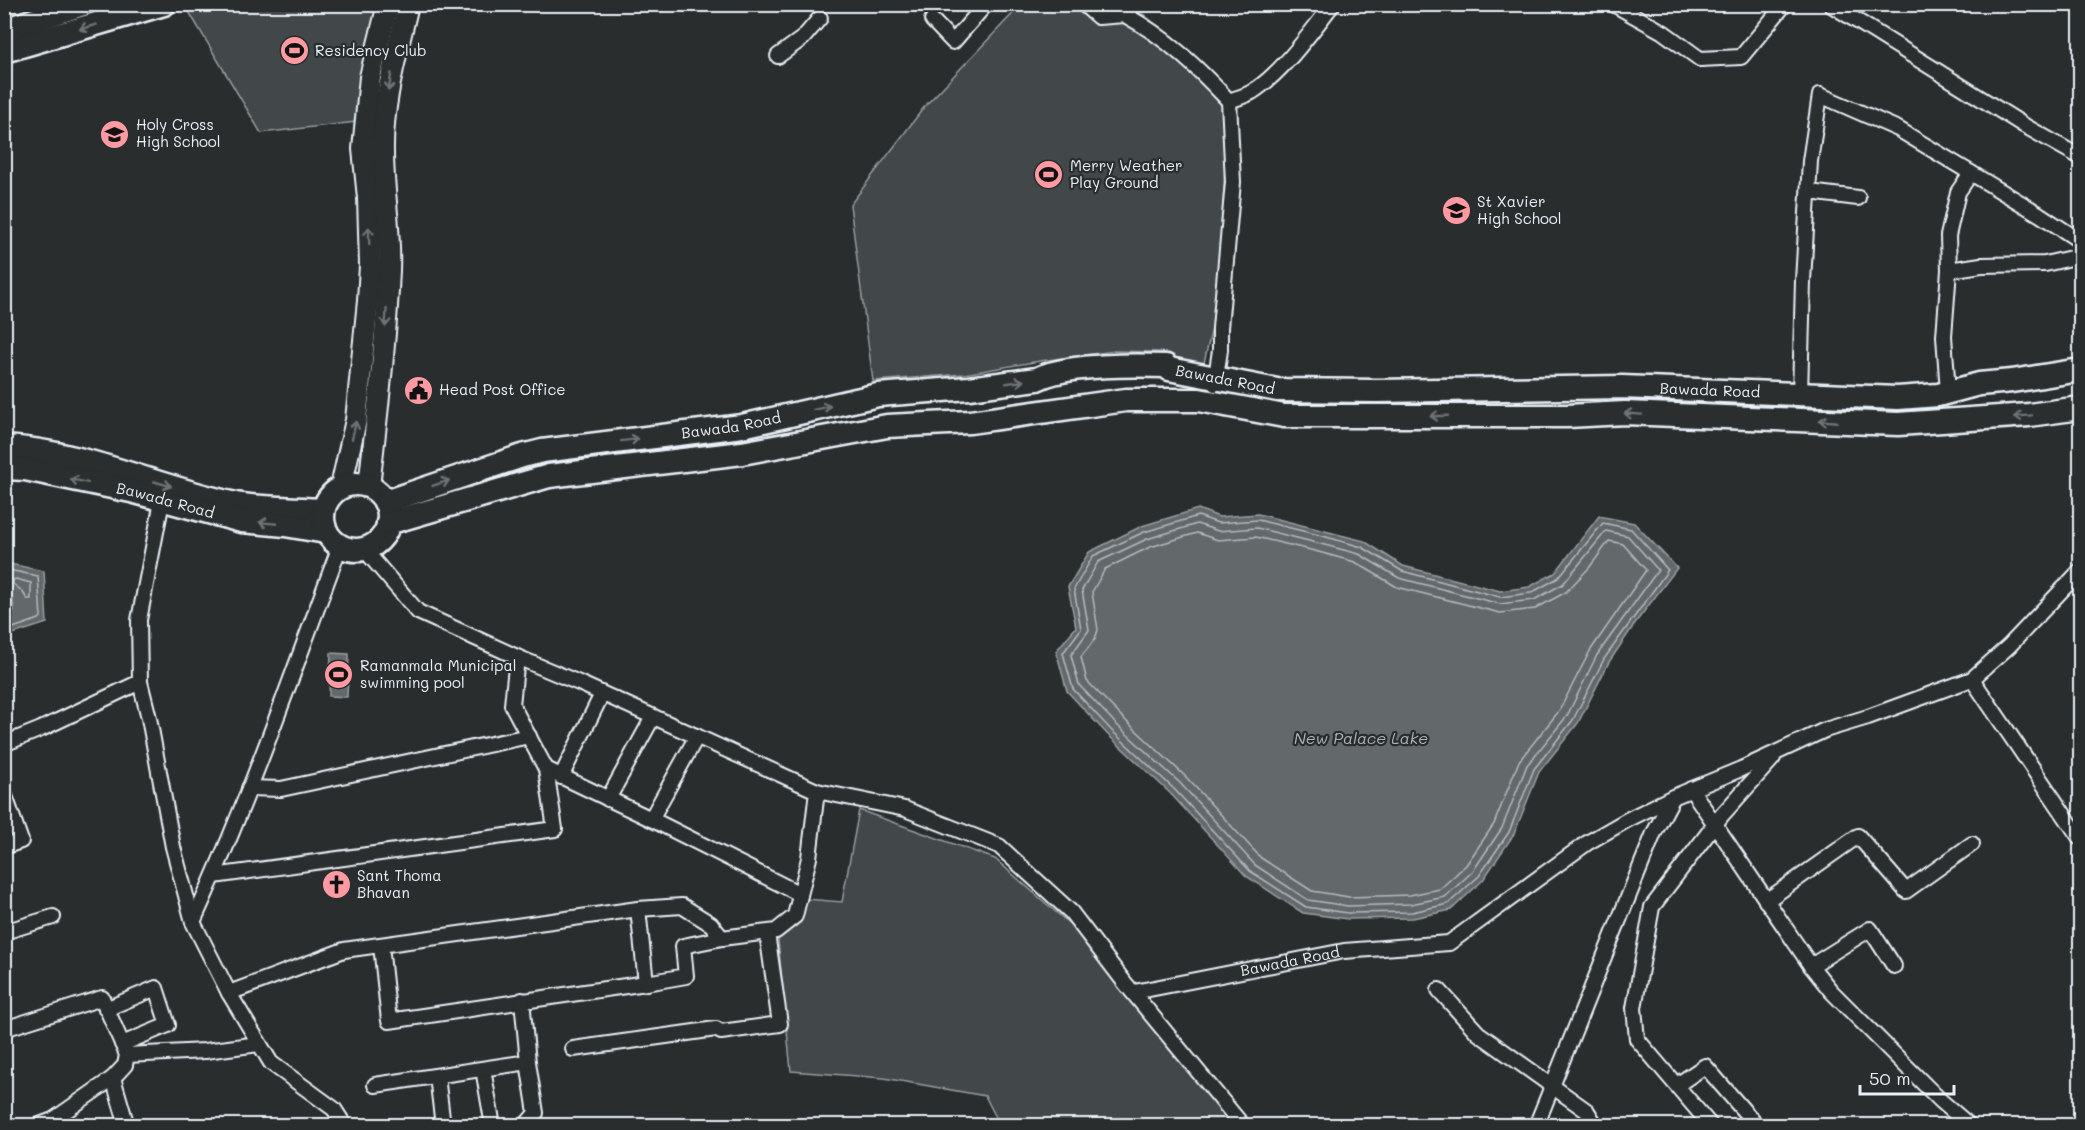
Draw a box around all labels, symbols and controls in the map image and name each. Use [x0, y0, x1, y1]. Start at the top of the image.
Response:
one-way arrow [79, 22, 98, 33]
sports icon: Residency Club [278, 35, 310, 67]
place label: Residency Club [315, 40, 427, 60]
one-way arrow [384, 71, 395, 91]
place label: Holy Cross High School [136, 114, 221, 151]
school or university icon: Holy Cross High School [99, 118, 131, 150]
place label: Merry Weather Play Ground [1070, 155, 1183, 192]
sports icon: Merry Weather Play Ground [1033, 159, 1065, 191]
place label: St Xavier High School [1477, 191, 1562, 228]
school or university icon: St Xavier High School [1440, 195, 1472, 227]
one-way arrow [363, 226, 374, 246]
one-way arrow [381, 307, 392, 327]
street label: Bawada Road [1174, 359, 1277, 398]
public building icon: Head Post Office [402, 374, 434, 406]
one-way arrow [1004, 376, 1024, 387]
street label: Bawada Road [1659, 378, 1761, 402]
place label: Head Post Office [439, 379, 566, 399]
one-way arrow [812, 402, 831, 414]
street label: Bawada Road [680, 406, 783, 443]
one-way arrow [1624, 409, 1644, 420]
one-way arrow [1429, 410, 1449, 422]
one-way arrow [2013, 411, 2033, 422]
one-way arrow [1819, 415, 1838, 426]
one-way arrow [349, 421, 360, 440]
one-way arrow [619, 435, 639, 446]
one-way arrow [69, 474, 88, 486]
street label: Bawada Road [115, 477, 217, 522]
one-way arrow [431, 477, 449, 488]
one-way arrow [154, 479, 173, 490]
one-way arrow [259, 518, 279, 529]
place label: Ramanmala Municipal swimming pool [360, 655, 517, 692]
sports icon: Ramanmala Municipal swimming pool [323, 659, 355, 691]
water label: New Palace Lake [1294, 727, 1428, 748]
place label: Sant Thoma Bhavan [357, 865, 442, 902]
church icon: Sant Thoma Bhavan [320, 869, 352, 901]
street label: Bawada Road [1238, 941, 1341, 980]
scale bar [1860, 1058, 1954, 1096]
text: 50 m [1869, 1066, 1911, 1090]

